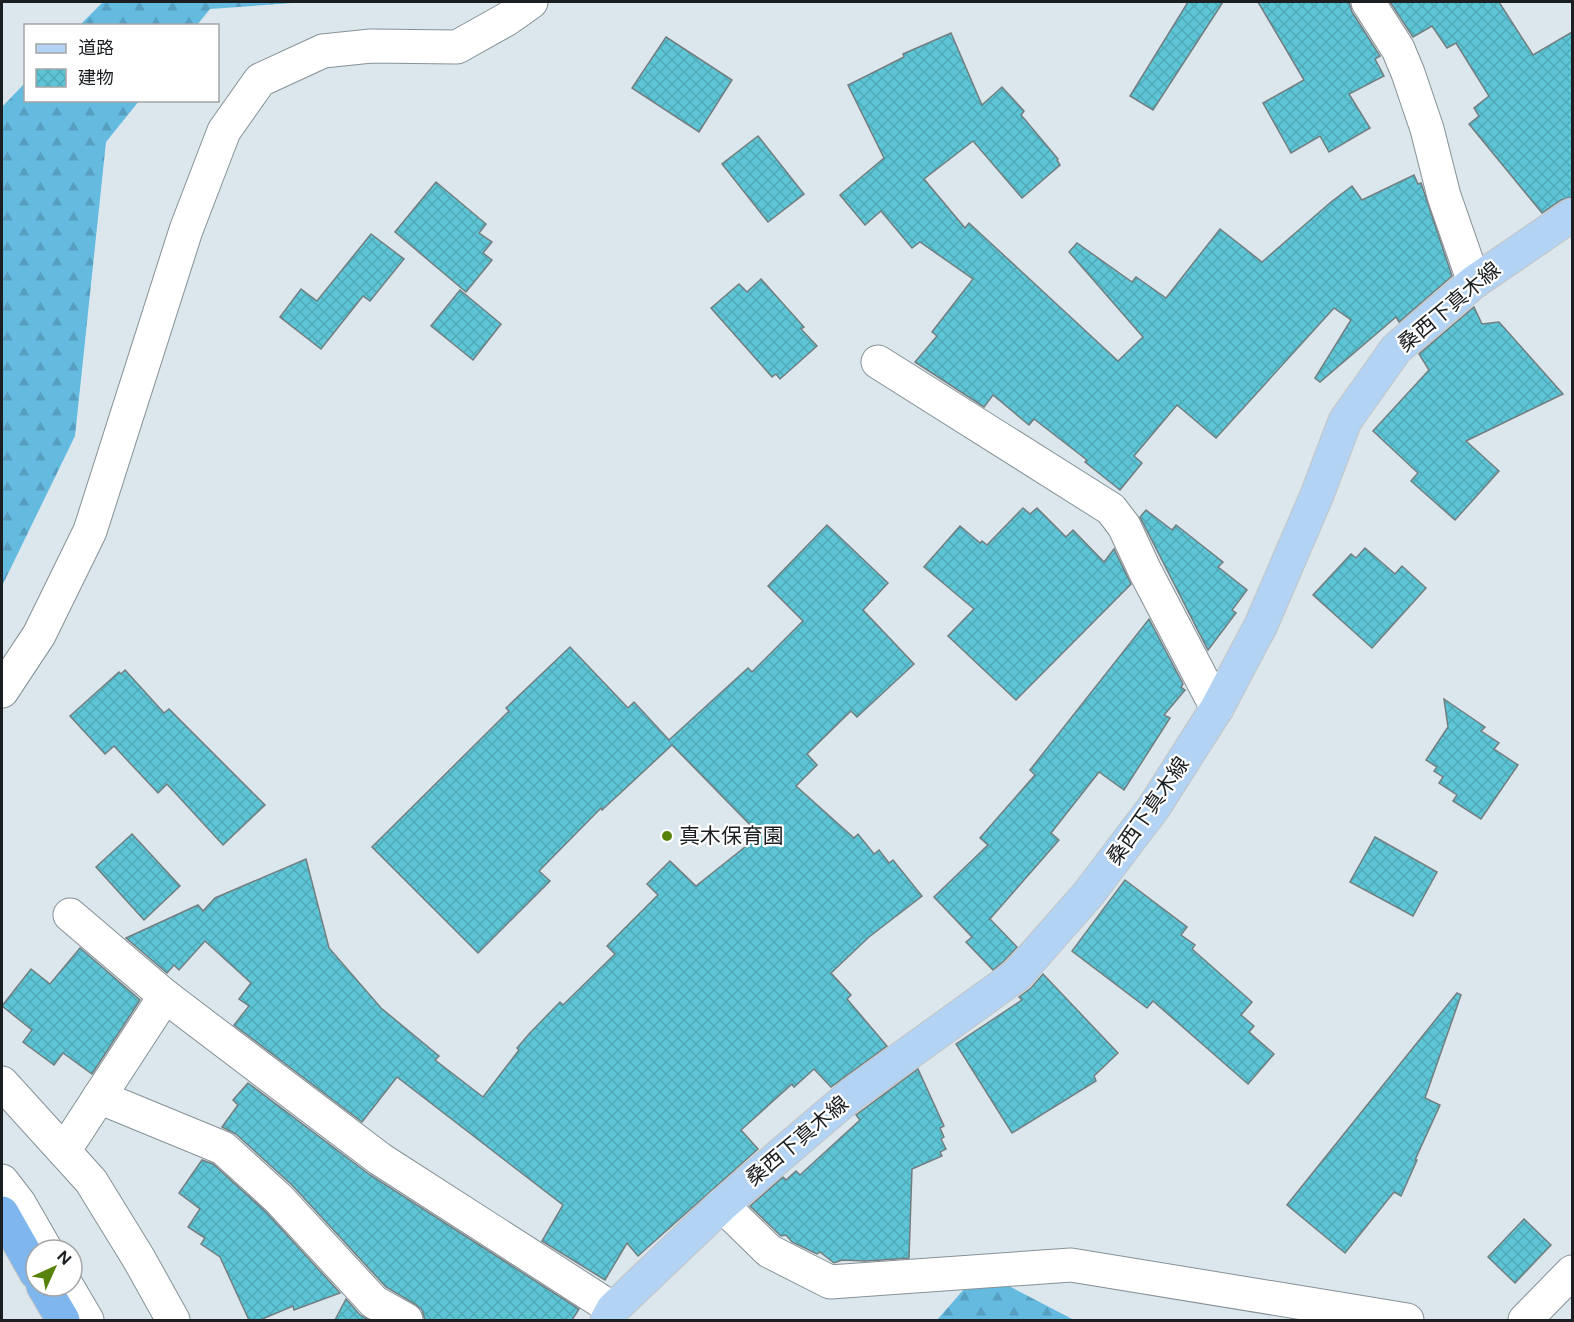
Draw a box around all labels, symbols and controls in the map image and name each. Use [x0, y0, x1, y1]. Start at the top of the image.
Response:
legend [24, 24, 219, 102]
text: 道路 [78, 37, 114, 59]
text: 建物 [78, 67, 114, 89]
street label: 桑西下真木線 [1392, 257, 1505, 357]
street label: 桑西下真木線 [1101, 752, 1194, 869]
place label: 真木保育園 [679, 823, 784, 848]
marker: 真木保育園 [660, 829, 674, 843]
street label: 桑西下真木線 [740, 1091, 853, 1191]
north arrow [24, 1238, 84, 1298]
text: N [53, 1247, 75, 1269]

